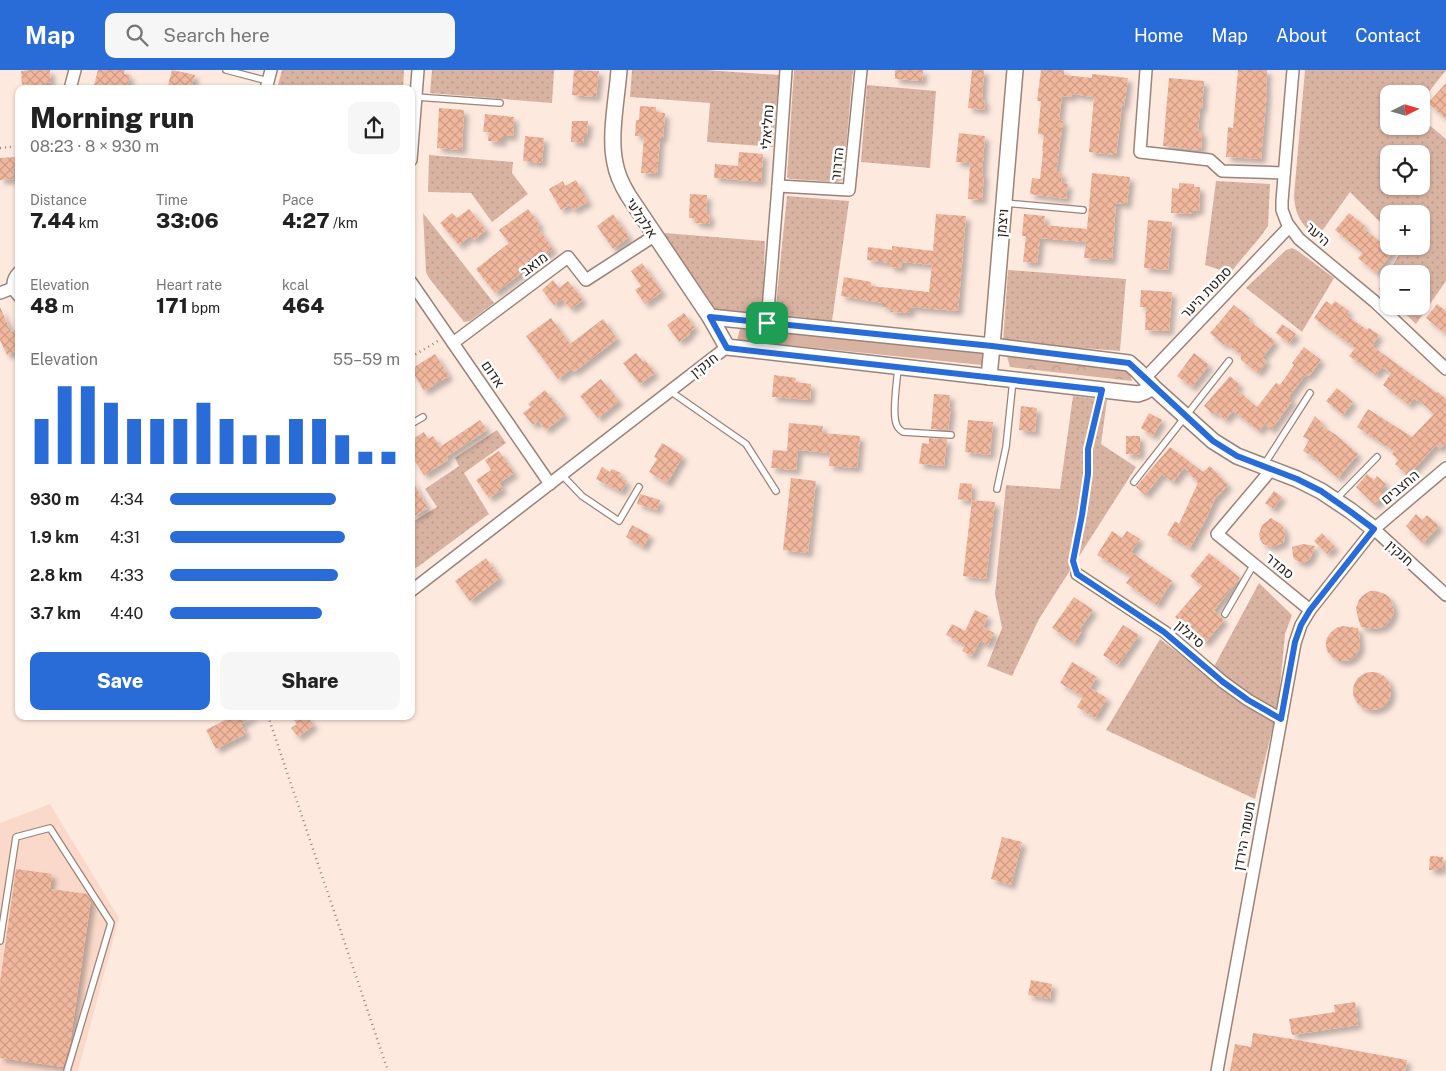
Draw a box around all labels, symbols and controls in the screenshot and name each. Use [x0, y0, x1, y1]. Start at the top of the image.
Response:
search box [105, 13, 455, 58]
text: Map [25, 21, 75, 49]
icon: search [123, 21, 151, 49]
text: Search here [163, 24, 270, 46]
text: Home [1134, 25, 1184, 46]
text: Map [1212, 25, 1248, 46]
text: About [1276, 25, 1327, 46]
text: Contact [1355, 25, 1421, 46]
north arrow [1380, 85, 1430, 135]
map controls [1380, 85, 1430, 315]
text: Morning run [30, 101, 194, 134]
button: share [348, 102, 400, 154]
street label: נחליאלי [757, 104, 777, 150]
text: 08:23 · 8 × 930 m [30, 137, 159, 156]
button: locate [1380, 145, 1430, 195]
street label: הדרור [827, 147, 847, 181]
text: Distance [30, 192, 87, 208]
text: Time [156, 192, 188, 208]
text: Pace [282, 192, 314, 208]
street label: אלקלעי [623, 195, 661, 241]
button: + [1380, 205, 1430, 255]
text: 7.44 [30, 208, 75, 233]
text: 33:06 [156, 208, 219, 233]
text: 4:27 [282, 208, 330, 233]
street label: ויצמן [993, 208, 1011, 238]
text: km [75, 215, 99, 231]
text: /km [330, 215, 358, 231]
street label: היער [1302, 219, 1334, 249]
street label: מואב [517, 249, 551, 279]
street label: סמטת היער [1177, 263, 1235, 321]
button: − [1380, 265, 1430, 315]
text: Elevation [30, 277, 89, 293]
text: Heart rate [156, 277, 222, 293]
text: kcal [282, 277, 309, 293]
text: 48 [30, 293, 58, 318]
text: 171 [156, 293, 188, 318]
text: 464 [282, 293, 324, 318]
text: m [58, 300, 74, 316]
text: bpm [188, 300, 220, 316]
pin [746, 302, 788, 344]
icon: arrive [753, 309, 781, 337]
street label: חנקין [687, 349, 721, 381]
text: Elevation [30, 350, 98, 369]
text: 55–59 m [333, 350, 400, 369]
street label: אדום [478, 357, 508, 391]
street label: החצבים [1378, 466, 1422, 508]
text: 930 m [30, 490, 79, 509]
text: 4:34 [110, 490, 144, 509]
text: 1.9 km [30, 528, 79, 547]
text: 4:31 [110, 528, 140, 547]
street label: חנקין [1383, 537, 1417, 569]
street label: סמדר [1263, 550, 1297, 582]
text: 2.8 km [30, 566, 82, 585]
text: 4:33 [110, 566, 144, 585]
text: 3.7 km [30, 604, 81, 623]
text: 4:40 [110, 604, 143, 623]
street label: סיגלון [1172, 617, 1208, 651]
button: Save [30, 652, 210, 710]
button: Share [220, 652, 400, 710]
street label: משמר הירדן [1230, 800, 1258, 872]

